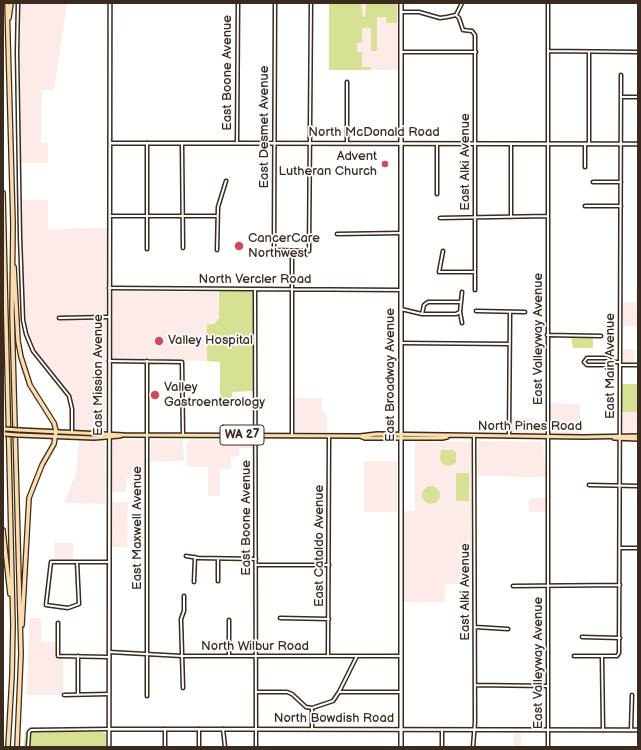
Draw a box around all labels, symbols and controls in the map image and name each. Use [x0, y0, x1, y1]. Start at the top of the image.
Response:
street label: East Boone Avenue [220, 15, 236, 131]
street label: East Desmet Avenue [257, 66, 273, 188]
street label: East Alki Avenue [458, 113, 474, 211]
street label: North McDonald Road [308, 125, 440, 141]
place label: Advent Lutheran Church [279, 149, 377, 180]
marker: Advent Lutheran Church [380, 159, 390, 169]
place label: CancerCare Northwest [248, 231, 320, 262]
marker: CancerCare Northwest [233, 240, 245, 252]
street label: North Vercler Road [199, 272, 311, 288]
street label: East Valleyway Avenue [531, 273, 547, 405]
street label: East Broadway Avenue [383, 308, 399, 442]
street label: East Main Avenue [603, 313, 619, 419]
street label: East Mission Avenue [91, 314, 107, 436]
place label: Valley Hospital [168, 333, 253, 349]
marker: Valley Hospital [153, 335, 165, 347]
place label: Valley Gastroenterology [164, 380, 265, 411]
marker: Valley Gastroenterology [149, 389, 161, 401]
street label: North Pines Road [478, 419, 582, 435]
road number: WA 27 [220, 425, 264, 445]
street label: East Boone Avenue [239, 460, 255, 576]
street label: East Maxwell Avenue [130, 466, 146, 590]
street label: East Cataldo Avenue [312, 485, 328, 607]
street label: East Alki Avenue [458, 543, 474, 641]
street label: East Valleyway Avenue [531, 597, 547, 729]
street label: North Wilbur Road [201, 639, 309, 655]
street label: North Bowdish Road [274, 711, 394, 727]

